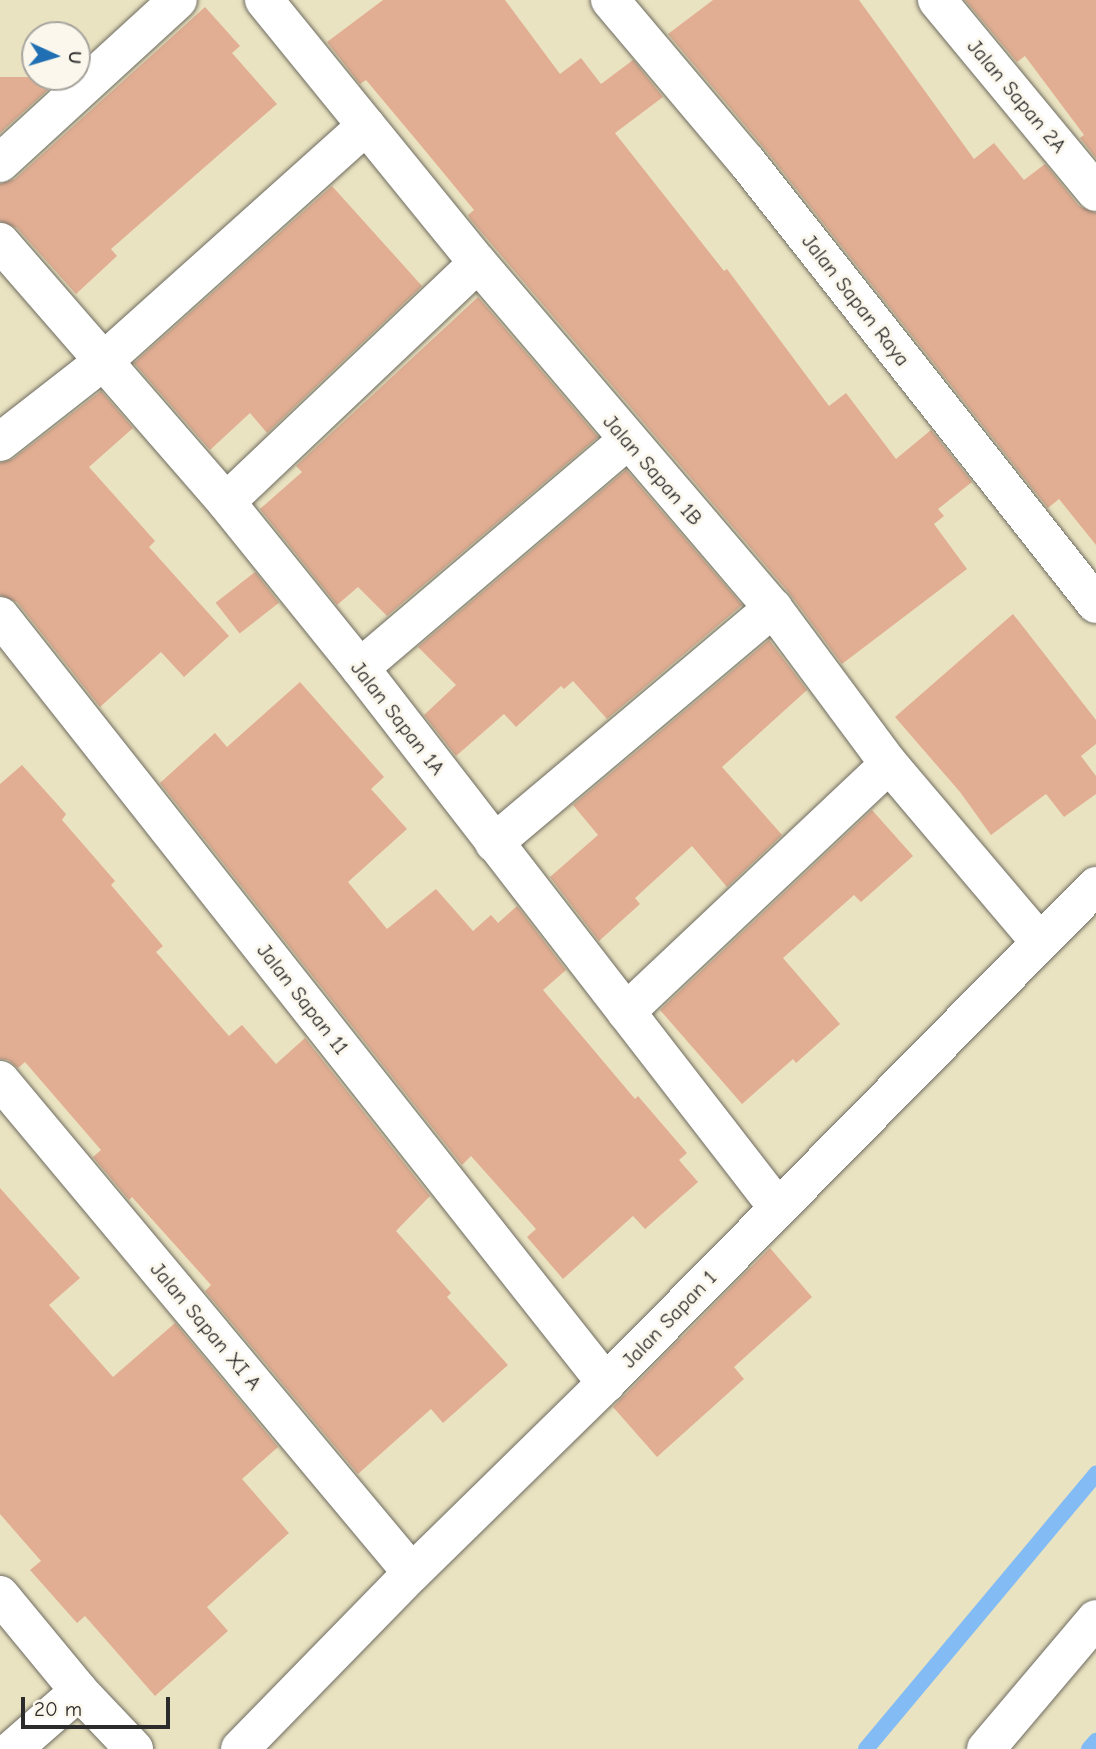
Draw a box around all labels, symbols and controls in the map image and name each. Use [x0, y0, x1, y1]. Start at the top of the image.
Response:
north arrow [21, 21, 91, 91]
street label: Jalan Sapan 2A [962, 34, 1072, 158]
text: U [64, 50, 86, 64]
street label: Jalan Sapan Raya [797, 229, 915, 371]
street label: Jalan Sapan 1B [598, 409, 708, 531]
street label: Jalan Sapan 1A [346, 656, 450, 780]
street label: Jalan Sapan 11 [252, 938, 354, 1060]
street label: Jalan Sapan XI A [145, 1257, 267, 1395]
street label: Jalan Sapan 1 [616, 1265, 722, 1373]
scale bar [24, 1682, 173, 1726]
text: 20 m [34, 1697, 82, 1721]

